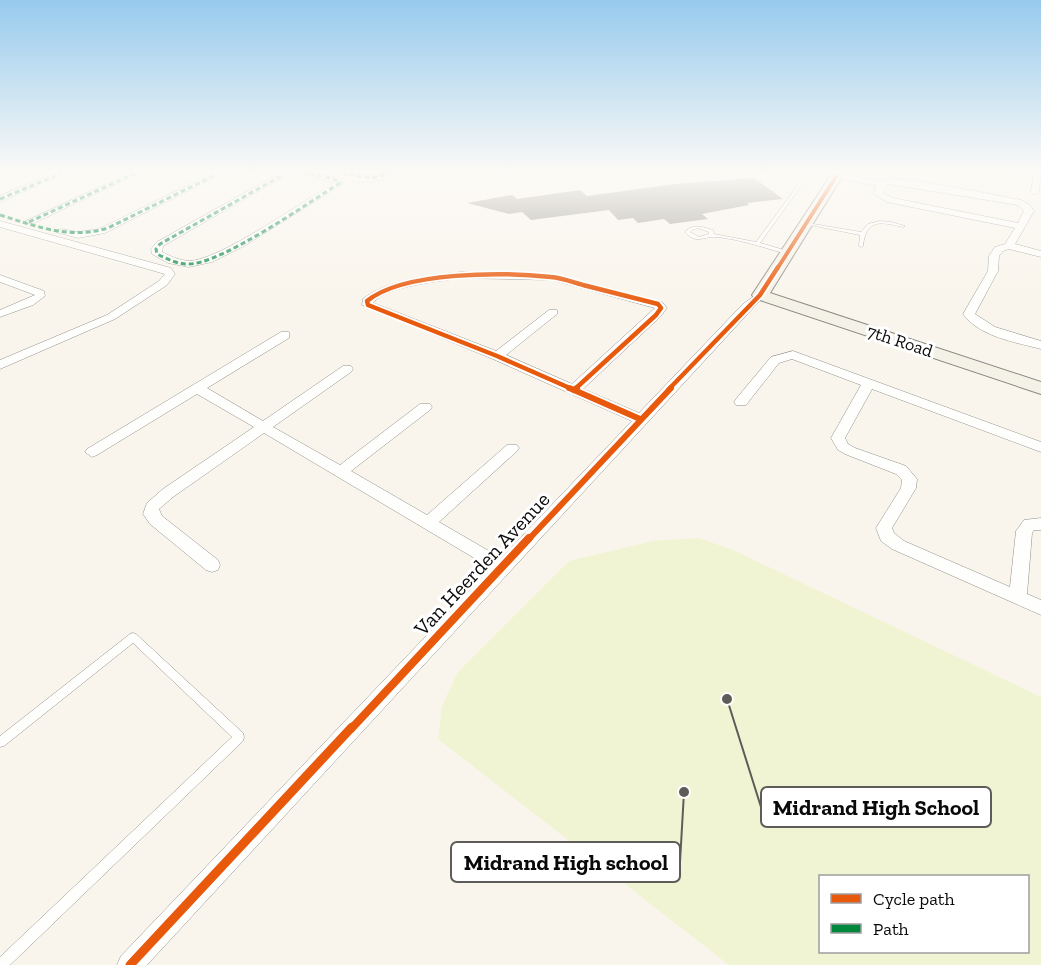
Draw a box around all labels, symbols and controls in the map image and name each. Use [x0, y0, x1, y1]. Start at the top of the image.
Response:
street label: 7th Road [864, 320, 936, 362]
street label: Van Heerden Avenue [408, 487, 555, 641]
callout: Midrand High School [761, 787, 991, 827]
text: Midrand High School [773, 794, 979, 821]
callout: Midrand High school [451, 842, 680, 882]
text: Midrand High school [464, 849, 668, 876]
legend [819, 875, 1029, 953]
text: Cycle path [873, 888, 955, 910]
text: Path [873, 918, 909, 940]

